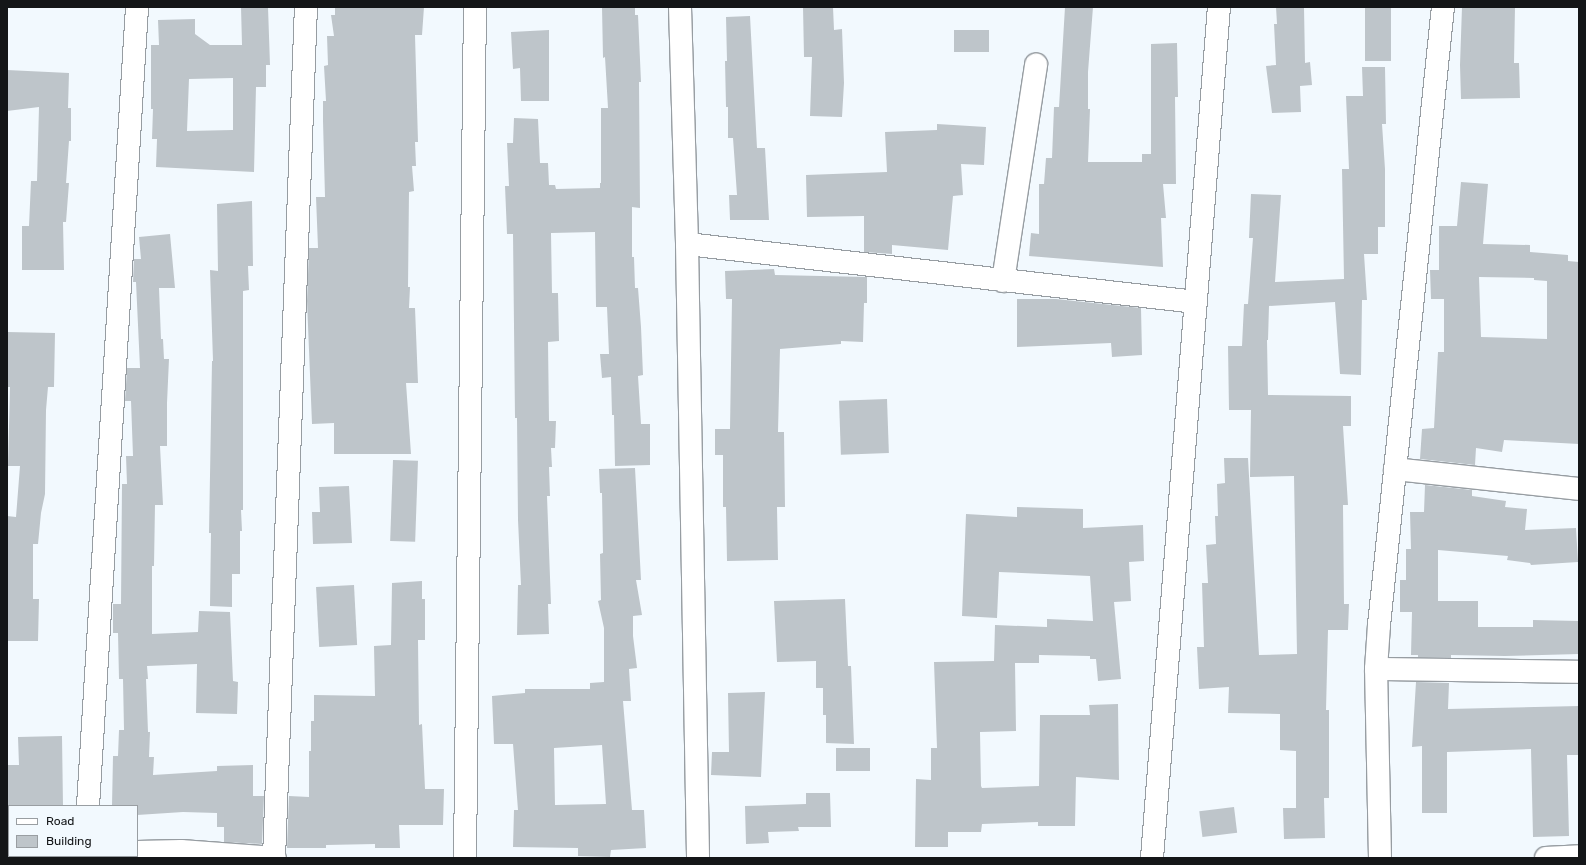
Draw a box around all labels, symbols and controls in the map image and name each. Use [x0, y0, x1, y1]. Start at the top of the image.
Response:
legend [8, 805, 138, 857]
text: Road [46, 814, 74, 828]
text: Building [46, 834, 92, 848]

